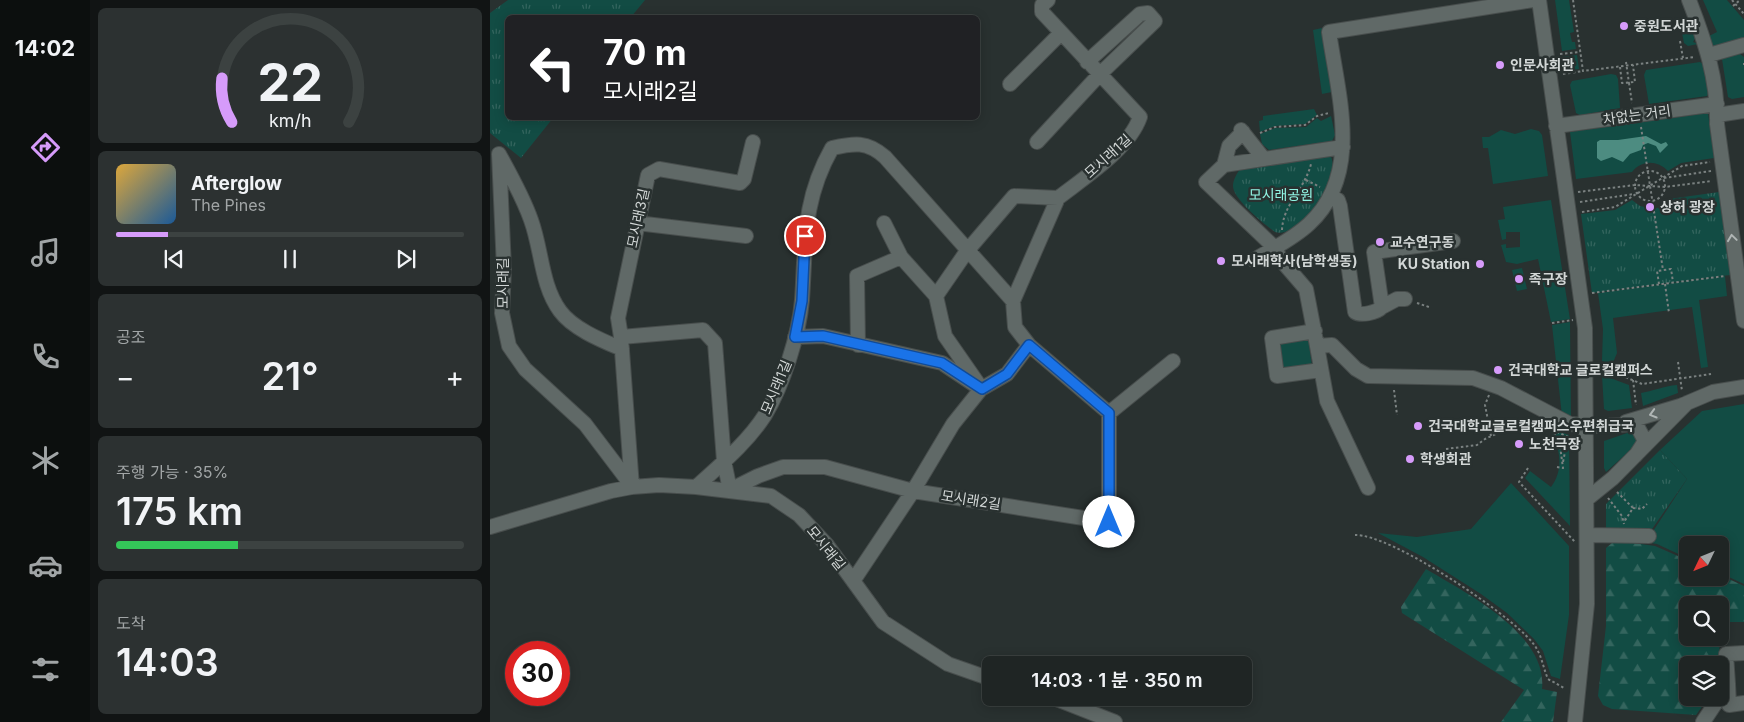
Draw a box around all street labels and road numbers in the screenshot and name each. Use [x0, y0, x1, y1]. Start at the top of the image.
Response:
street label: 차없는 거리 [1602, 101, 1672, 128]
street label: 모시래1길 [1081, 130, 1135, 181]
street label: 모시래3길 [623, 187, 652, 249]
street label: 모시래길 [494, 257, 511, 309]
street label: 모시래1길 [757, 357, 795, 416]
street label: 모시래2길 [940, 486, 1002, 513]
street label: 모시래길 [804, 522, 849, 573]

